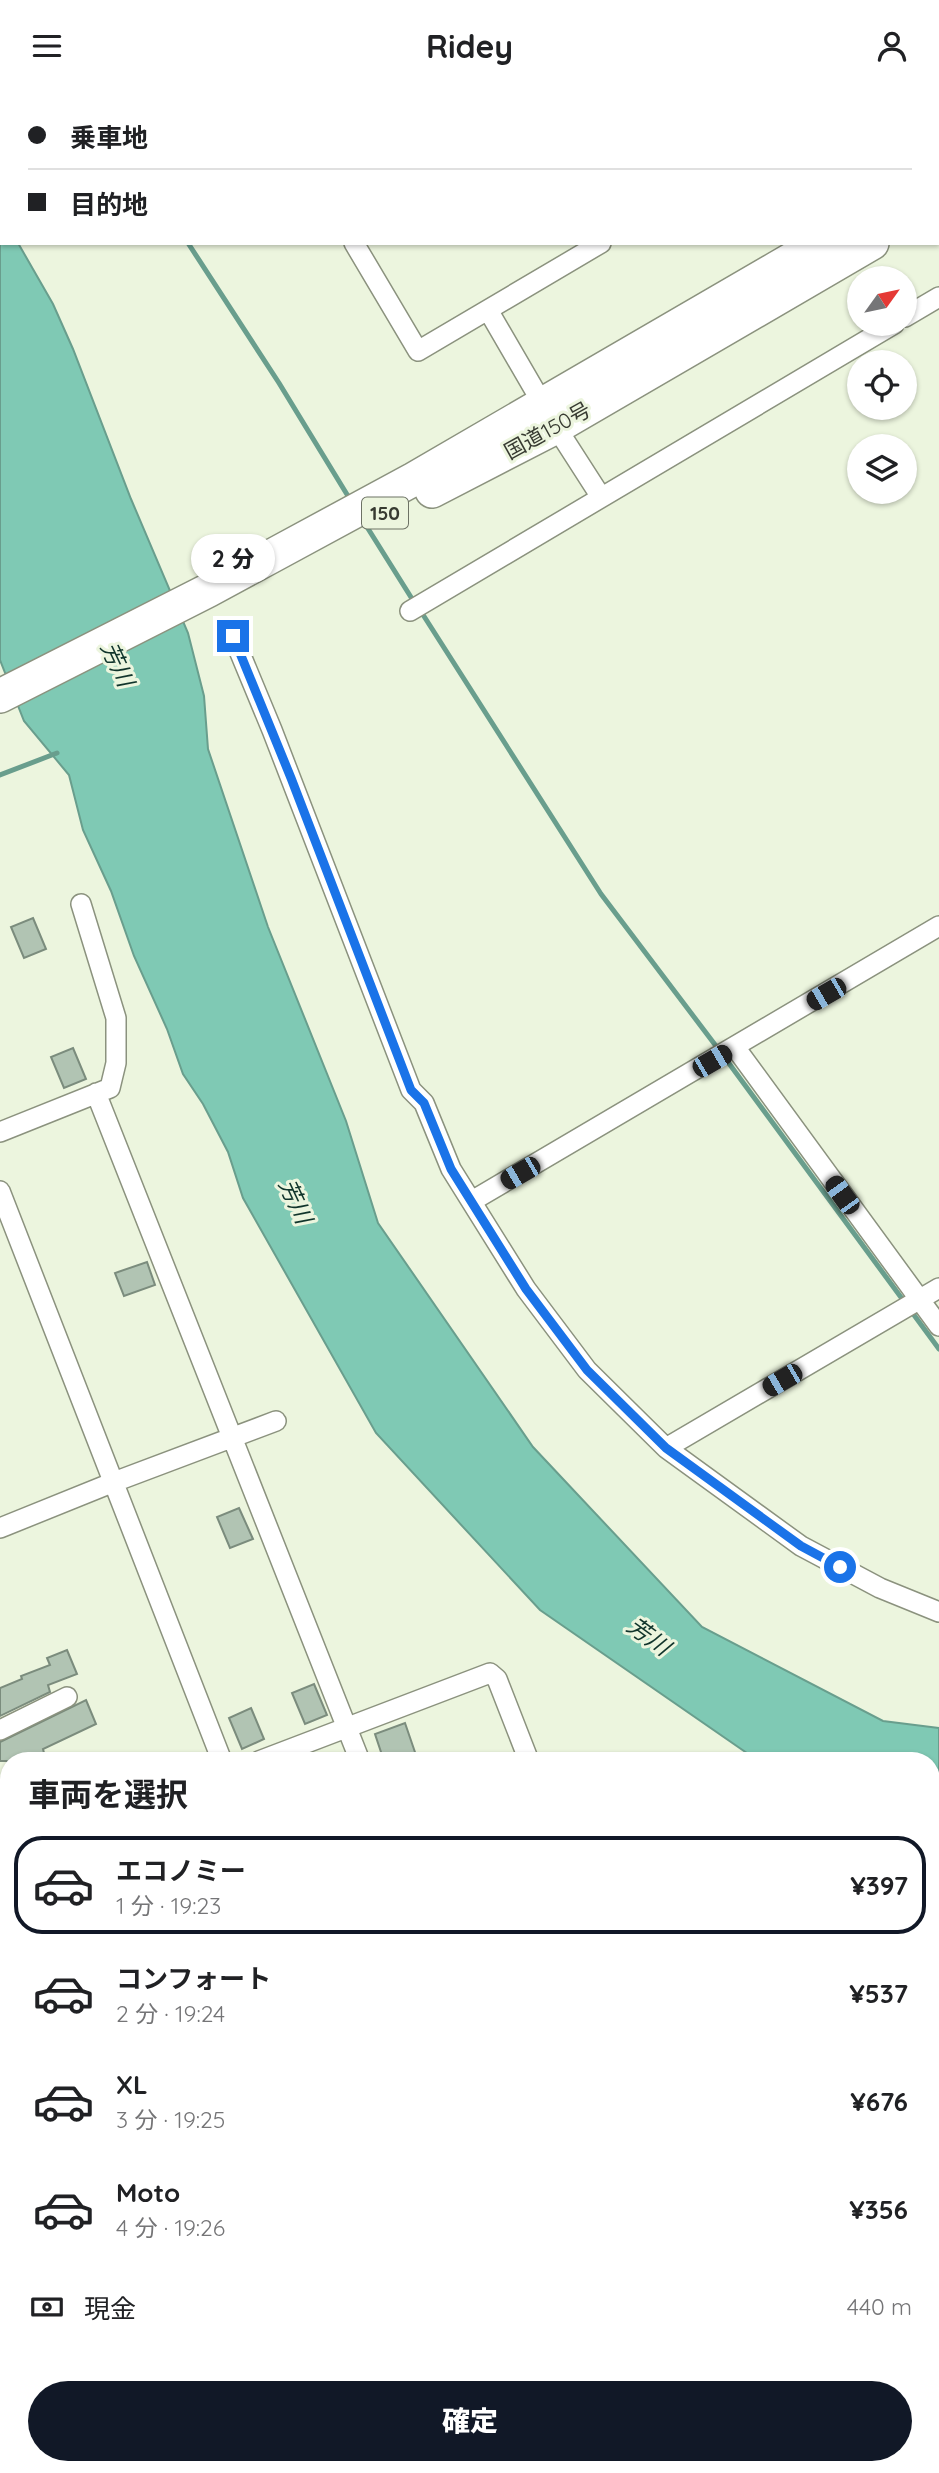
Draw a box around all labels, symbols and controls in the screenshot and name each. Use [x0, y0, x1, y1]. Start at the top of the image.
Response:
text: Ridey [426, 26, 513, 66]
icon: menu [28, 27, 66, 65]
icon: person [873, 27, 911, 65]
text: 乗車地 [70, 121, 148, 154]
text: 目的地 [70, 188, 148, 221]
north arrow [847, 266, 917, 336]
map controls [847, 266, 917, 504]
button: locate [847, 350, 917, 420]
street label: 国道150号 [499, 396, 595, 464]
button: layers [847, 434, 917, 504]
road number: 150 [362, 497, 408, 529]
callout: 2 分 [191, 535, 275, 583]
text: 2 分 [212, 544, 254, 573]
route end [217, 620, 249, 652]
water label: 芳川 [95, 637, 142, 694]
car [803, 974, 850, 1014]
car [689, 1041, 736, 1081]
car [497, 1153, 544, 1193]
car [822, 1172, 863, 1218]
water label: 芳川 [273, 1174, 320, 1231]
car [759, 1360, 806, 1400]
route start [824, 1551, 856, 1583]
water label: 芳川 [622, 1611, 679, 1663]
text: 車両を選択 [28, 1774, 188, 1814]
icon: car [32, 1854, 95, 1917]
text: エコノミー [116, 1854, 246, 1887]
text: ¥397 [850, 1869, 908, 1902]
text: 1 分 · 19:23 [116, 1891, 221, 1920]
icon: car [32, 1962, 95, 2025]
text: コンフォート [116, 1962, 271, 1995]
text: ¥537 [849, 1977, 908, 2010]
text: 2 分 · 19:24 [116, 1999, 225, 2028]
text: XL [116, 2068, 148, 2101]
icon: car [32, 2070, 95, 2133]
text: ¥676 [850, 2085, 908, 2118]
text: 3 分 · 19:25 [116, 2105, 225, 2134]
text: Moto [116, 2176, 180, 2209]
icon: car [32, 2178, 95, 2241]
text: ¥356 [849, 2193, 908, 2226]
text: 4 分 · 19:26 [116, 2213, 225, 2242]
icon: cash [28, 2288, 66, 2326]
text: 現金 [84, 2292, 136, 2325]
text: 440 m [847, 2292, 912, 2321]
button: 確定 [28, 2381, 912, 2461]

